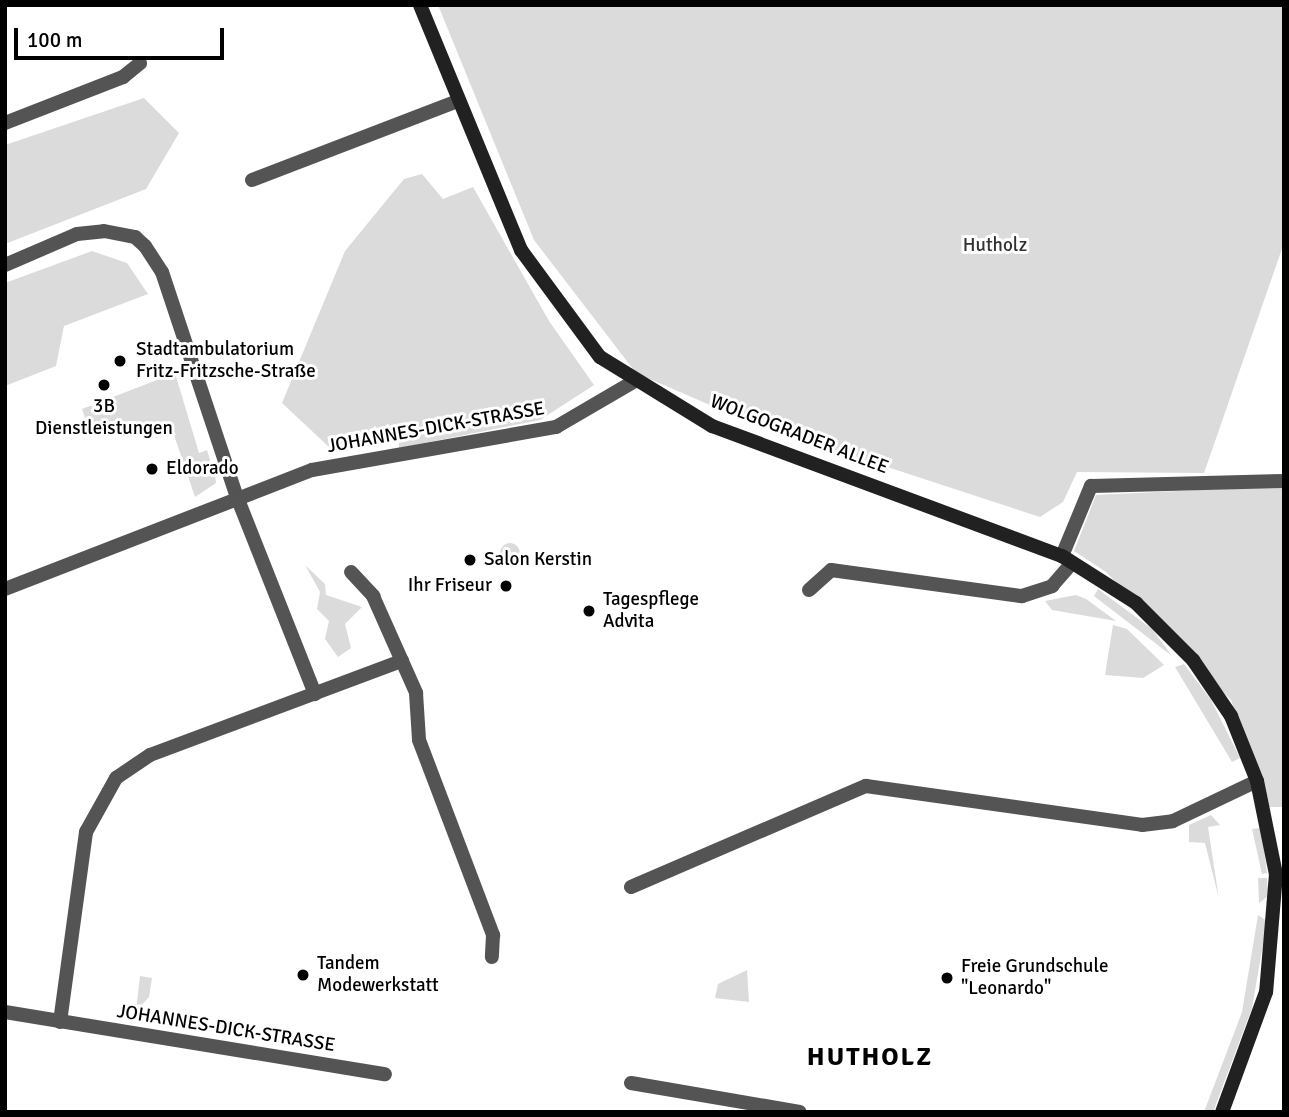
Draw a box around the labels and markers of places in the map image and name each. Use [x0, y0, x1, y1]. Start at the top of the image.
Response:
place label: Stadtambulatorium Fritz-Fritzsche-Straße [136, 339, 316, 383]
marker: Stadtambulatorium Fritz-Fritzsche-Straße [110, 351, 130, 371]
marker: 3B Dienstleistungen [96, 377, 112, 393]
place label: 3B Dienstleistungen [35, 396, 173, 440]
place label: Eldorado [166, 458, 239, 480]
marker: Eldorado [144, 461, 160, 477]
place label: Salon Kerstin [484, 549, 592, 571]
marker: Salon Kerstin [462, 552, 478, 568]
place label: Ihr Friseur [408, 575, 492, 597]
marker: Ihr Friseur [498, 578, 514, 594]
place label: Tagespflege Advita [603, 589, 699, 633]
marker: Tagespflege Advita [581, 603, 597, 619]
place label: Tandem Modewerkstatt [317, 953, 439, 997]
place label: Freie Grundschule "Leonardo" [961, 956, 1108, 1000]
marker: Tandem Modewerkstatt [295, 967, 311, 983]
marker: Freie Grundschule "Leonardo" [939, 970, 955, 986]

